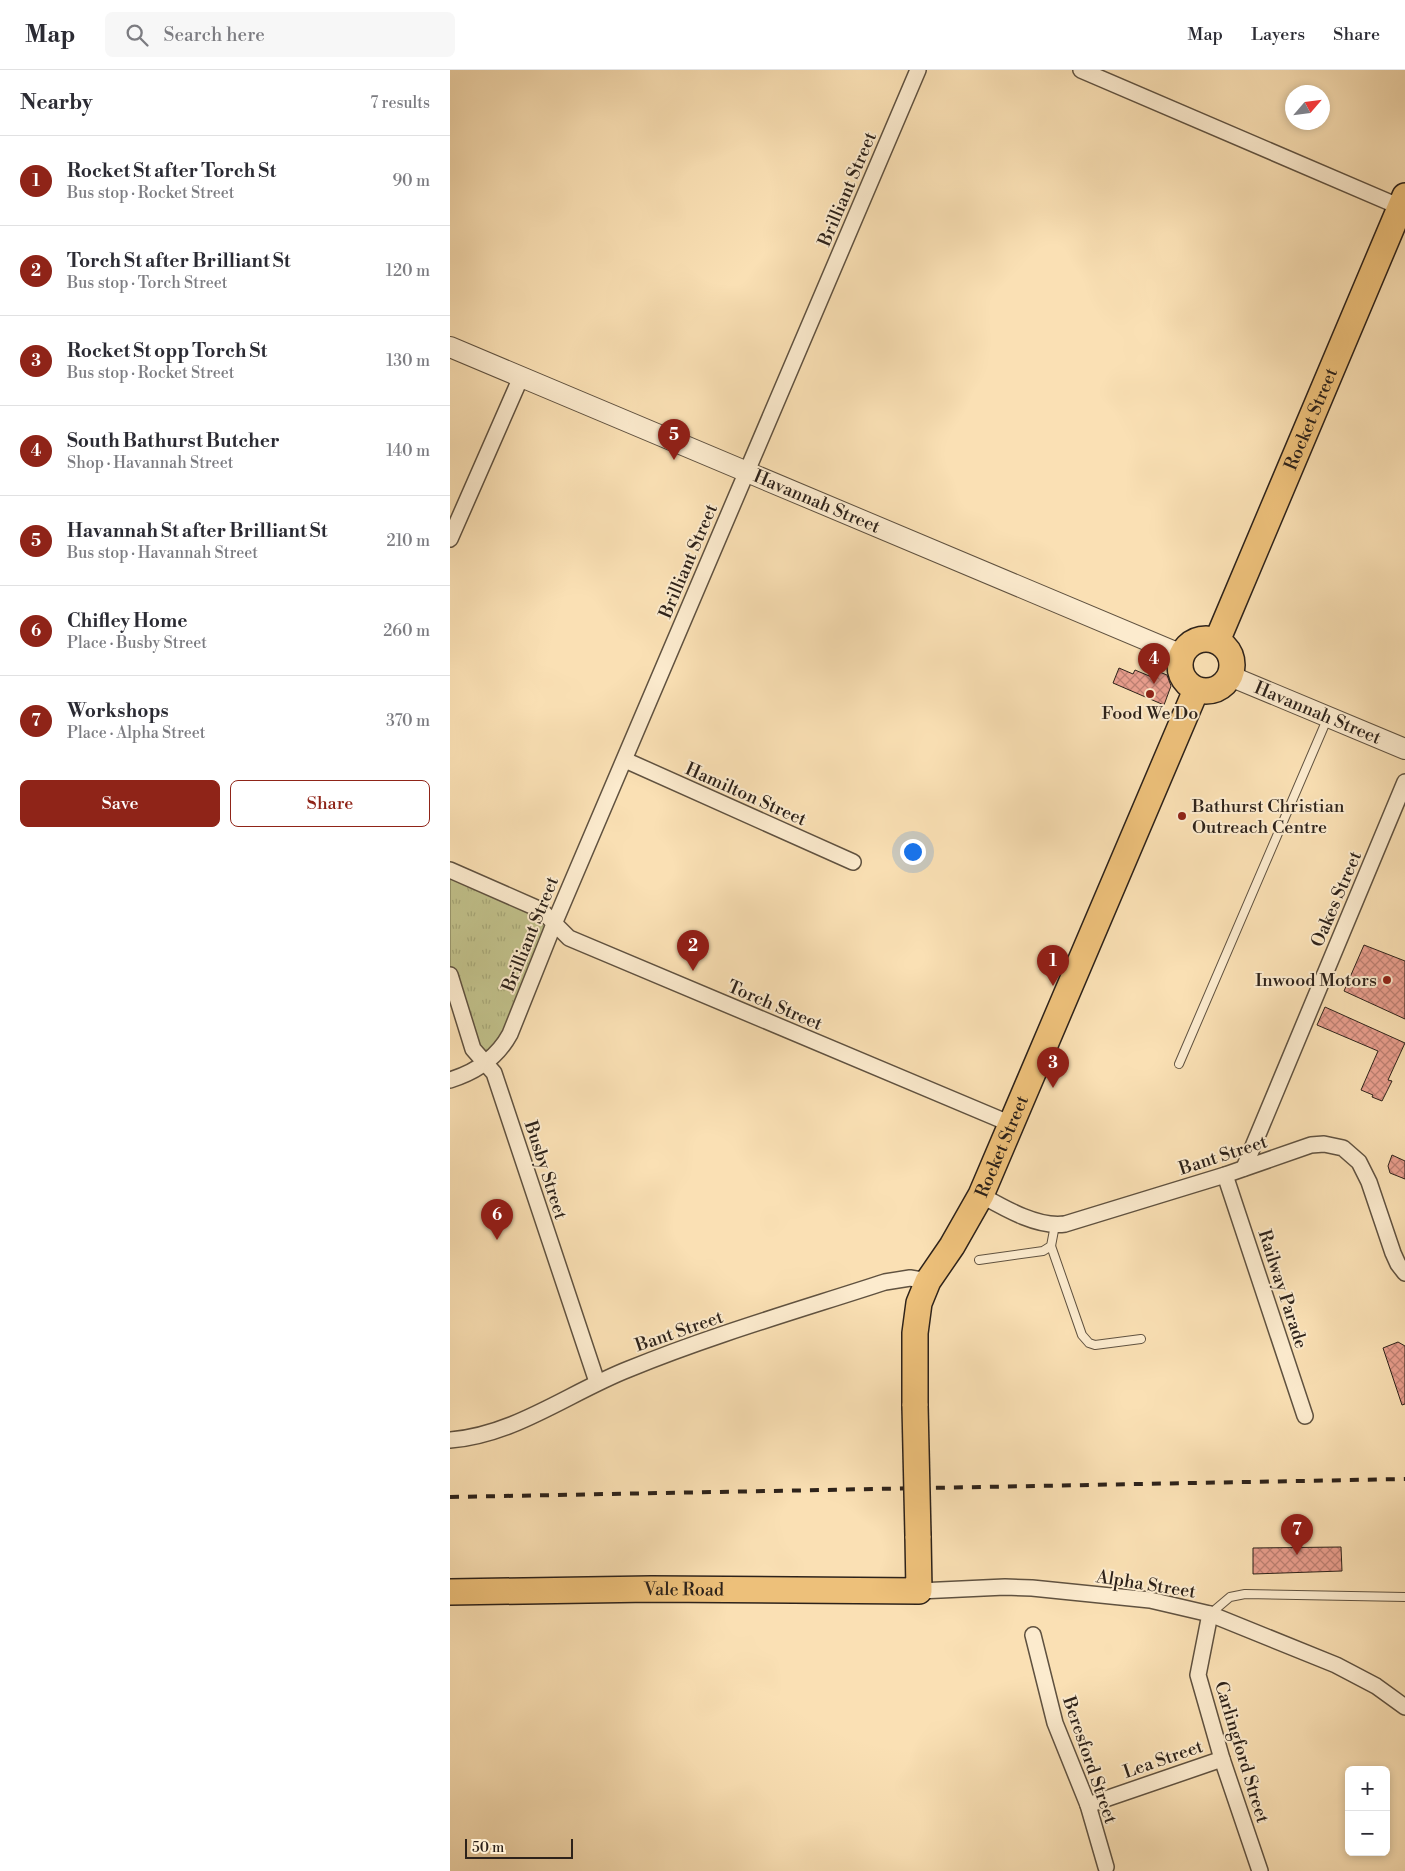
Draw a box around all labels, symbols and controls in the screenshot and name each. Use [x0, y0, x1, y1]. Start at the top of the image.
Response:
search box [105, 12, 455, 57]
text: Map [25, 20, 75, 50]
icon: search [123, 21, 151, 49]
text: Search here [163, 23, 265, 47]
text: Map [1188, 23, 1223, 46]
text: Layers [1251, 23, 1305, 46]
text: Share [1333, 23, 1380, 46]
north arrow [1285, 85, 1330, 130]
text: Nearby [20, 90, 93, 116]
text: 7 results [370, 93, 430, 113]
street label: Brilliant Street [813, 128, 882, 251]
text: Rocket St after Torch St [67, 159, 276, 183]
text: 1 [32, 171, 40, 191]
text: 90 m [392, 171, 430, 191]
text: Bus stop · Rocket Street [67, 183, 235, 203]
text: Torch St after Brilliant St [67, 249, 290, 273]
text: 2 [31, 261, 41, 281]
text: 120 m [386, 261, 430, 281]
text: Bus stop · Torch Street [67, 273, 228, 293]
text: Rocket St opp Torch St [67, 339, 267, 363]
text: 3 [31, 351, 41, 371]
text: 130 m [386, 351, 430, 371]
text: Bus stop · Rocket Street [67, 363, 235, 383]
street label: Rocket Street [1279, 364, 1343, 474]
pin: 5 [658, 419, 690, 460]
text: South Bathurst Butcher [67, 429, 280, 453]
text: 4 [31, 441, 41, 461]
text: 140 m [386, 441, 430, 461]
text: Shop · Havannah Street [67, 453, 233, 473]
street label: Havannah Street [750, 465, 884, 539]
street label: Brilliant Street [654, 500, 723, 623]
text: Havannah St after Brilliant St [67, 519, 327, 543]
text: 5 [31, 531, 41, 551]
text: 210 m [386, 531, 430, 551]
text: Bus stop · Havannah Street [67, 543, 258, 563]
text: Chifley Home [67, 609, 188, 633]
text: 6 [31, 621, 41, 641]
text: 260 m [383, 621, 430, 641]
text: Place · Busby Street [67, 633, 207, 653]
pin: 4 [1138, 643, 1170, 684]
street label: Havannah Street [1251, 676, 1385, 750]
marker: Food We Do [1144, 688, 1156, 700]
text: Workshops [67, 699, 169, 723]
place label: Food We Do [1102, 702, 1198, 725]
text: 7 [31, 711, 41, 731]
text: 370 m [386, 711, 430, 731]
text: Place · Alpha Street [67, 723, 206, 743]
street label: Hamilton Street [682, 757, 810, 832]
button: Save [20, 780, 220, 827]
button: Share [230, 780, 430, 827]
place label: Bathurst Christian Outreach Centre [1191, 795, 1345, 839]
marker: Bathurst Christian Outreach Centre [1176, 810, 1188, 822]
your location [900, 839, 926, 865]
street label: Oakes Street [1306, 847, 1367, 951]
street label: Brilliant Street [497, 873, 564, 996]
pin: 2 [677, 930, 709, 971]
pin: 1 [1037, 945, 1069, 986]
place label: Inwood Motors [1255, 969, 1377, 992]
marker: Inwood Motors [1381, 974, 1393, 986]
street label: Torch Street [724, 975, 826, 1036]
pin: 3 [1037, 1047, 1069, 1088]
street label: Rocket Street [970, 1091, 1034, 1201]
street label: Busby Street [518, 1117, 572, 1223]
street label: Bant Street [1175, 1130, 1271, 1181]
pin: 6 [481, 1199, 513, 1240]
street label: Railway Parade [1252, 1227, 1313, 1352]
street label: Bant Street [631, 1306, 727, 1358]
pin: 7 [1281, 1514, 1313, 1555]
street label: Alpha Street [1093, 1565, 1198, 1604]
street label: Vale Road [643, 1578, 725, 1602]
street label: Carlingford Street [1209, 1678, 1274, 1826]
street label: Beresford Street [1057, 1693, 1122, 1827]
street label: Lea Street [1120, 1735, 1207, 1784]
map controls [1345, 1766, 1390, 1856]
button: + [1345, 1766, 1390, 1811]
button: − [1345, 1811, 1390, 1856]
scale bar [465, 1836, 572, 1859]
text: 50 m [472, 1839, 504, 1857]

